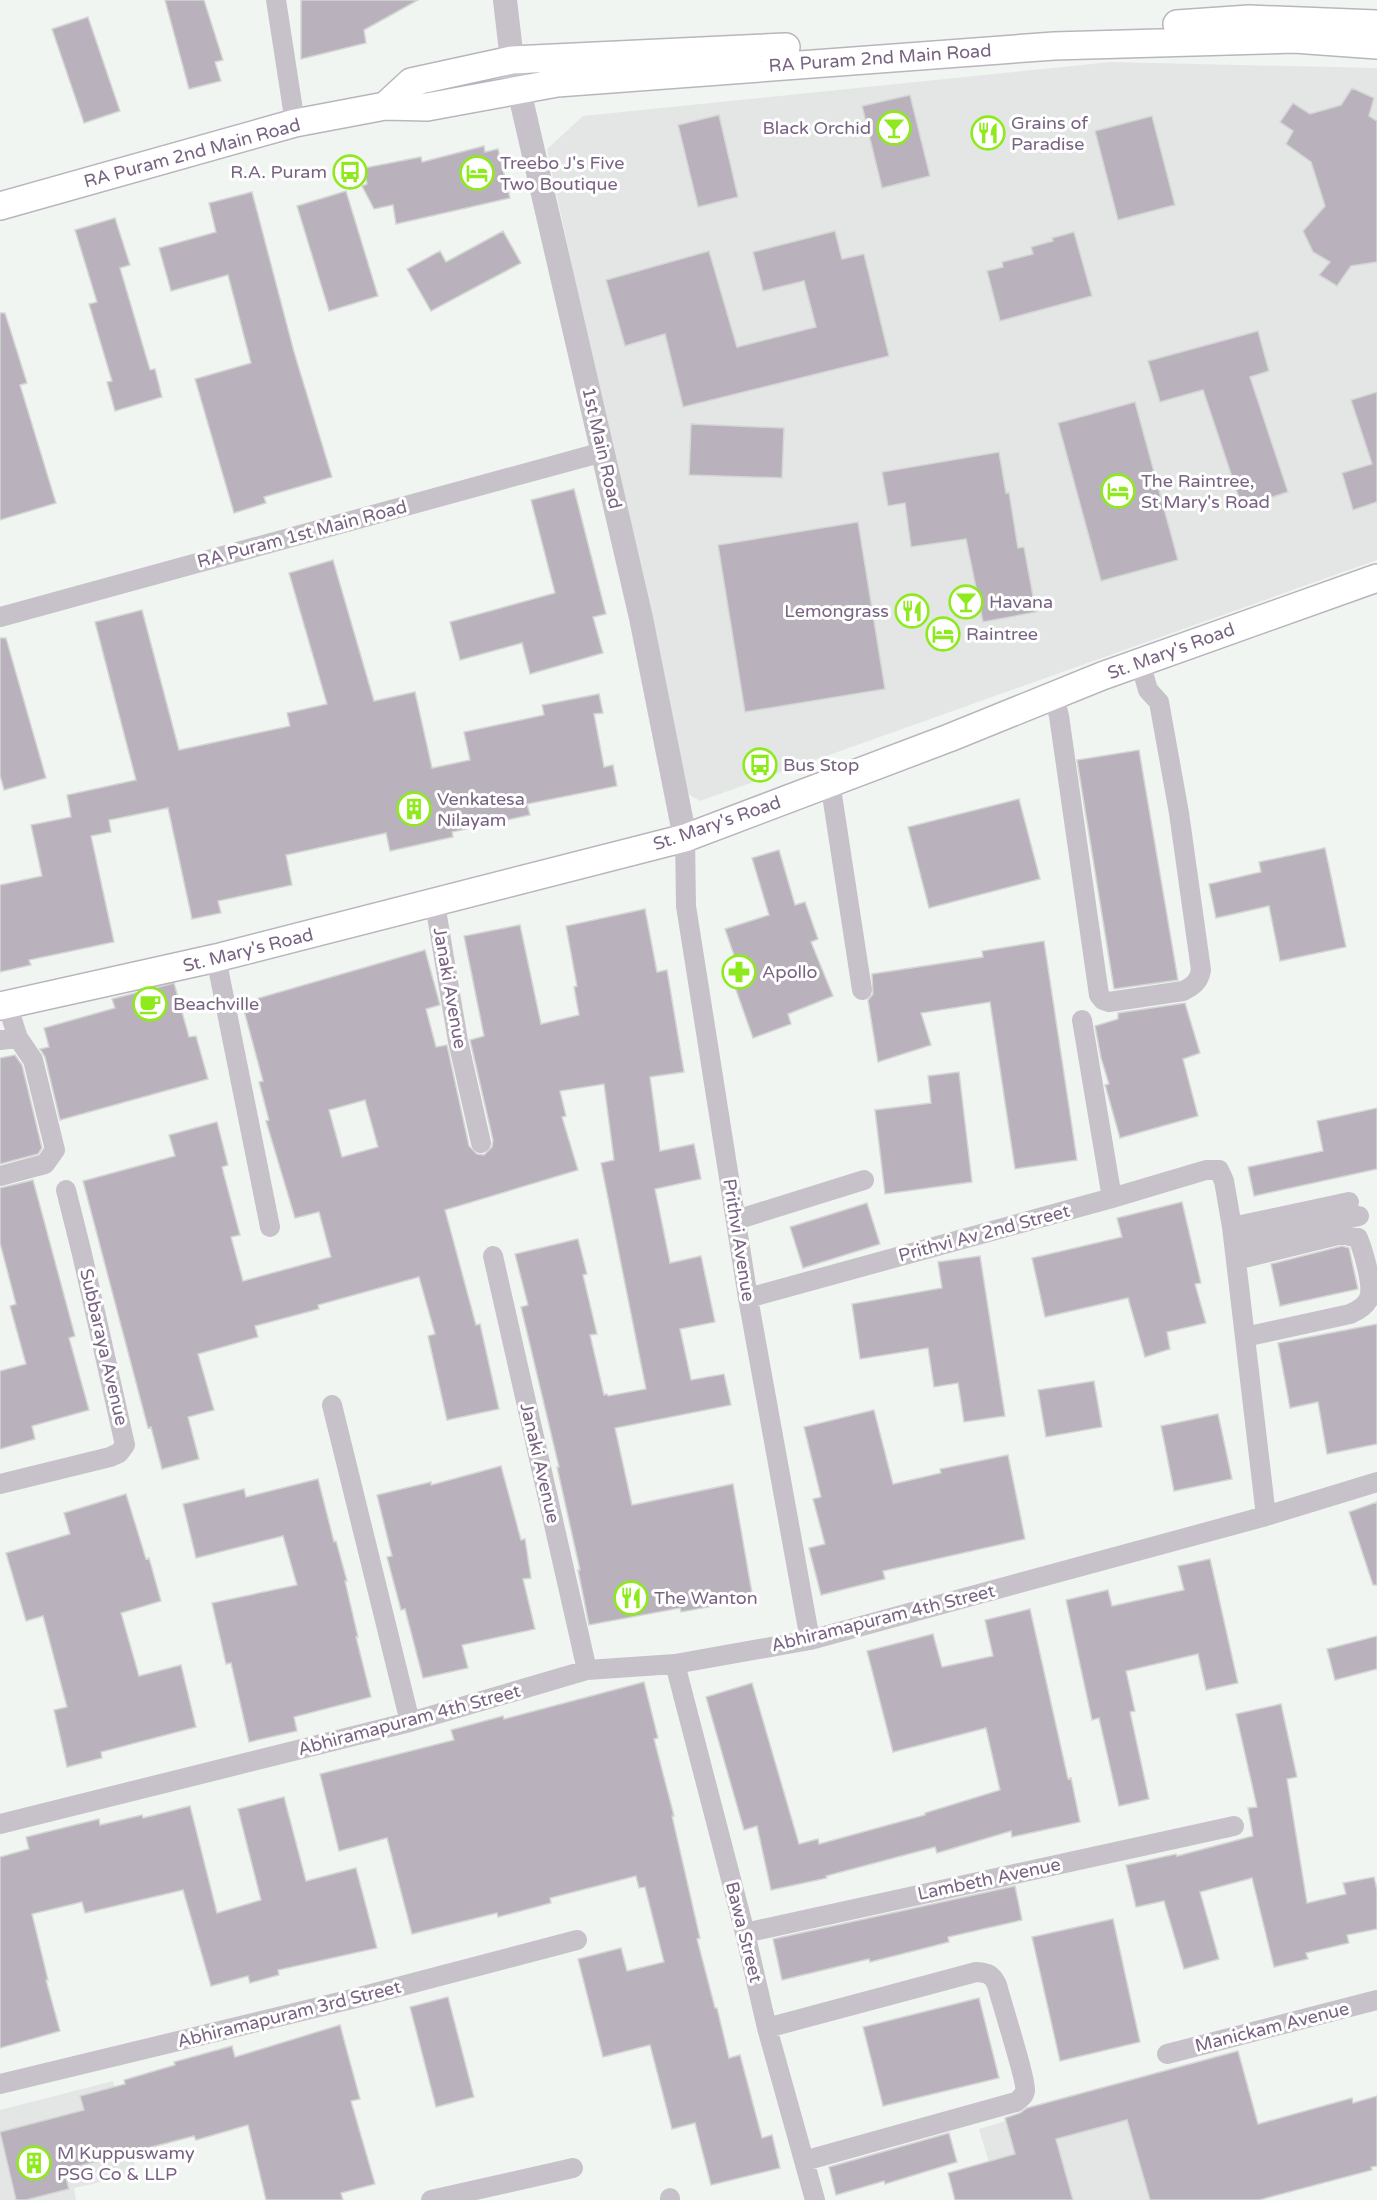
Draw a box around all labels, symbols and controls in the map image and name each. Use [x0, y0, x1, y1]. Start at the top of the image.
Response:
street label: RA Puram 2nd Main Road [768, 39, 992, 77]
bar icon: Black Orchid [876, 110, 912, 146]
place label: Grains of Paradise [1011, 112, 1088, 155]
street label: RA Puram 2nd Main Road [81, 113, 303, 193]
restaurant icon: Grains of Paradise [970, 115, 1006, 151]
place label: Black Orchid [762, 117, 871, 139]
place label: Treebo J's Five Two Boutique [500, 152, 624, 195]
bus stop icon: R.A. Puram [332, 154, 368, 190]
hotel icon: Treebo J's Five Two Boutique [459, 155, 495, 191]
place label: R.A. Puram [230, 161, 327, 183]
street label: 1st Main Road [577, 385, 627, 511]
place label: The Raintree, St Mary's Road [1141, 470, 1270, 513]
hotel icon: The Raintree, St Mary's Road [1100, 473, 1136, 509]
street label: RA Puram 1st Main Road [195, 495, 409, 573]
bar icon: Havana [948, 584, 984, 620]
place label: Havana [989, 591, 1053, 613]
restaurant icon: Lemongrass [894, 593, 930, 629]
place label: Lemongrass [784, 600, 889, 622]
hotel icon: Raintree [925, 616, 961, 652]
street label: St. Mary's Road [1104, 618, 1238, 684]
place label: Raintree [966, 623, 1038, 645]
bus stop icon: Bus Stop [742, 747, 778, 783]
place label: Bus Stop [783, 754, 859, 776]
place label: Venkatesa Nilayam [437, 788, 525, 831]
building icon: Venkatesa Nilayam [396, 791, 432, 827]
street label: St. Mary's Road [650, 791, 784, 855]
street label: St. Mary's Road [181, 923, 315, 977]
street label: Janaki Avenue [428, 926, 472, 1050]
pharmacy icon: Apollo [721, 954, 757, 990]
place label: Apollo [762, 961, 818, 983]
cafe icon: Beachville [132, 986, 168, 1022]
place label: Beachville [173, 993, 259, 1015]
street label: Prithvi Avenue [718, 1177, 760, 1303]
street label: Prithvi Av 2nd Street [896, 1200, 1072, 1266]
street label: Subbaraya Avenue [75, 1266, 133, 1428]
street label: Janaki Avenue [515, 1401, 565, 1525]
restaurant icon: The Wanton [613, 1580, 649, 1616]
street label: Abhiramapuram 4th Street [769, 1580, 997, 1656]
place label: The Wanton [654, 1587, 758, 1609]
street label: Abhiramapuram 4th Street [295, 1680, 523, 1760]
street label: Lambeth Avenue [916, 1853, 1062, 1905]
street label: Bawa Street [721, 1879, 767, 1985]
street label: Abhiramapuram 3rd Street [175, 1976, 403, 2052]
street label: Manickam Avenue [1193, 1997, 1351, 2057]
place label: M Kuppuswamy PSG Co & LLP [57, 2142, 195, 2185]
building icon: M Kuppuswamy PSG Co & LLP [16, 2145, 52, 2181]

